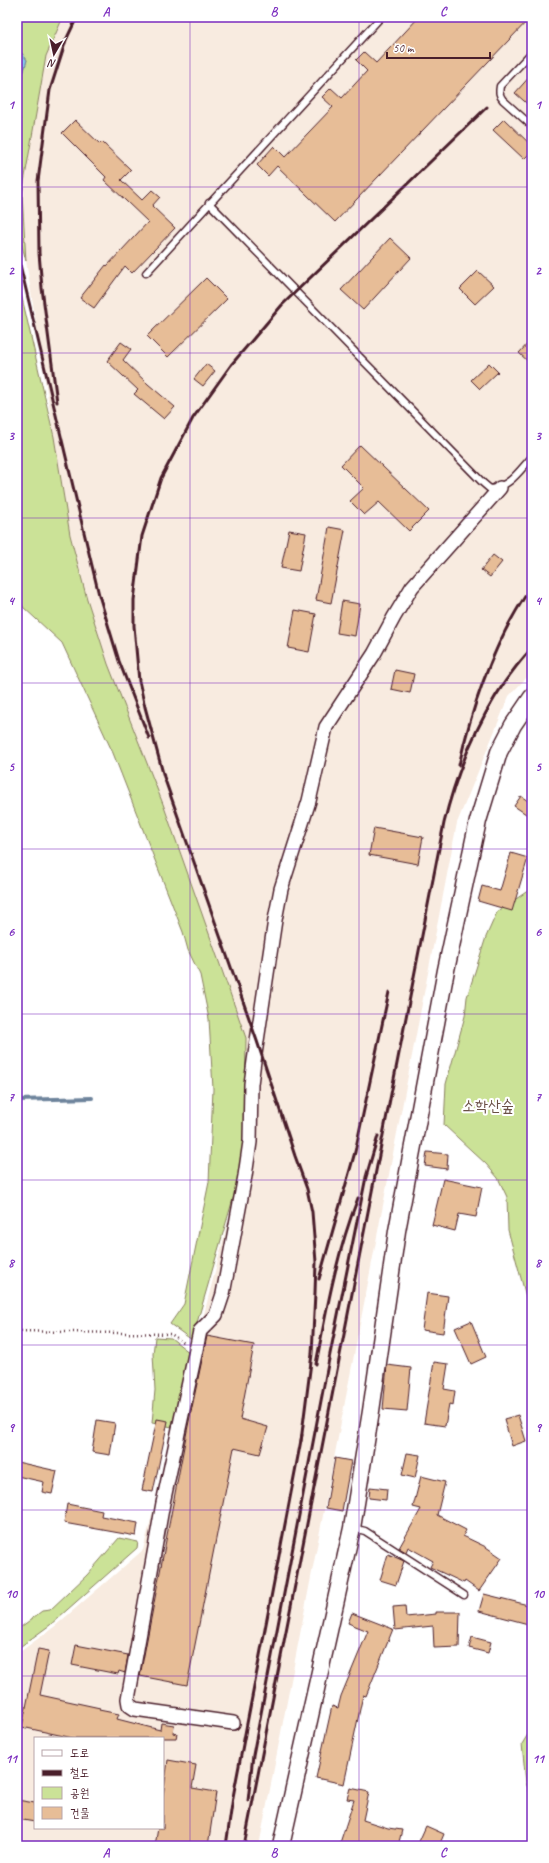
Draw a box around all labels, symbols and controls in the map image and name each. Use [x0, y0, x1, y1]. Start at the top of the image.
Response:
text: A [103, 4, 111, 20]
text: B [271, 4, 279, 20]
text: C [440, 4, 448, 20]
north arrow [34, 34, 74, 74]
scale bar [387, 34, 490, 60]
text: 50 m [393, 40, 415, 56]
text: N [46, 56, 57, 71]
text: 1 [8, 97, 16, 113]
text: 1 [535, 97, 543, 113]
text: 2 [8, 263, 15, 279]
text: 2 [535, 263, 542, 279]
text: 3 [8, 428, 15, 444]
text: 3 [535, 428, 542, 444]
text: 4 [8, 593, 16, 609]
text: 4 [535, 593, 543, 609]
text: 5 [8, 759, 15, 775]
text: 5 [535, 759, 542, 775]
text: 6 [8, 924, 15, 940]
text: 6 [535, 924, 542, 940]
text: 7 [8, 1089, 15, 1105]
text: 7 [535, 1089, 542, 1105]
park label: 소학산숲 [462, 1096, 514, 1116]
text: 8 [8, 1255, 16, 1271]
text: 8 [535, 1255, 543, 1271]
text: 9 [8, 1420, 15, 1436]
text: 9 [535, 1420, 542, 1436]
text: 10 [5, 1586, 18, 1602]
text: 10 [532, 1586, 545, 1602]
legend [34, 1737, 164, 1829]
text: 도로 [70, 1745, 89, 1761]
text: 11 [5, 1751, 19, 1767]
text: 11 [532, 1751, 546, 1767]
text: 철도 [70, 1765, 89, 1781]
text: 공원 [70, 1785, 89, 1801]
text: 건물 [70, 1805, 90, 1821]
text: A [103, 1845, 111, 1861]
text: B [271, 1845, 279, 1861]
text: C [440, 1845, 448, 1861]

